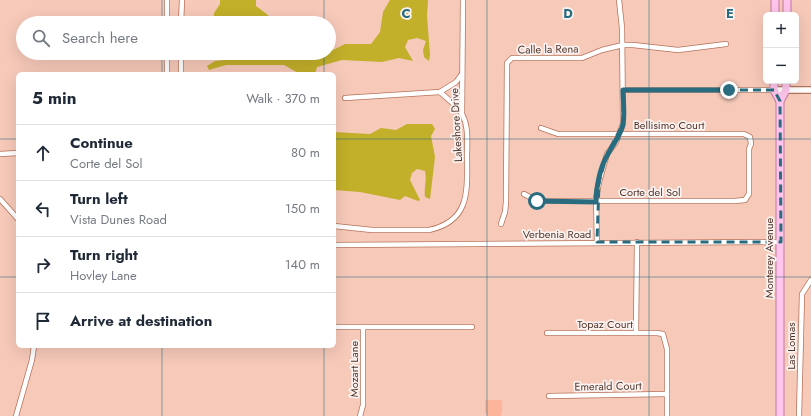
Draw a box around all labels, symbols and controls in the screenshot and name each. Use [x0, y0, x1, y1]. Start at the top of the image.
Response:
text: C [401, 4, 411, 23]
text: D [563, 4, 573, 23]
text: E [726, 4, 734, 23]
map controls [763, 12, 799, 84]
button: + [763, 12, 799, 48]
search box [16, 16, 336, 60]
icon: search [30, 27, 52, 49]
text: Search here [62, 27, 138, 49]
street label: Calle la Rena [517, 40, 579, 58]
button: − [763, 48, 799, 84]
route end [720, 81, 738, 99]
text: 5 min [32, 86, 76, 110]
street label: Lakeshore Drive [446, 87, 466, 162]
text: Walk · 370 m [246, 89, 320, 108]
street label: Bellisimo Court [634, 117, 705, 133]
text: Continue [70, 132, 133, 154]
icon: ahead [32, 142, 54, 164]
text: 80 m [291, 143, 320, 162]
text: Corte del Sol [70, 154, 142, 173]
street label: Corte del Sol [619, 184, 681, 200]
text: Turn left [70, 188, 128, 210]
route start [528, 192, 546, 210]
icon: left [32, 198, 54, 220]
text: 150 m [285, 199, 320, 218]
text: Vista Dunes Road [70, 210, 167, 229]
street label: Monterey Avenue [761, 217, 777, 298]
street label: Verbenia Road [523, 226, 591, 242]
text: Turn right [70, 244, 138, 266]
icon: right [32, 254, 54, 276]
text: 140 m [285, 255, 320, 274]
text: Hovley Lane [70, 266, 137, 285]
icon: arrive [32, 310, 54, 332]
text: Arrive at destination [70, 310, 212, 332]
street label: Topaz Court [577, 316, 633, 332]
street label: Las Lomas [783, 322, 799, 370]
street label: Mozart Lane [346, 340, 362, 397]
street label: Emerald Court [574, 377, 642, 395]

